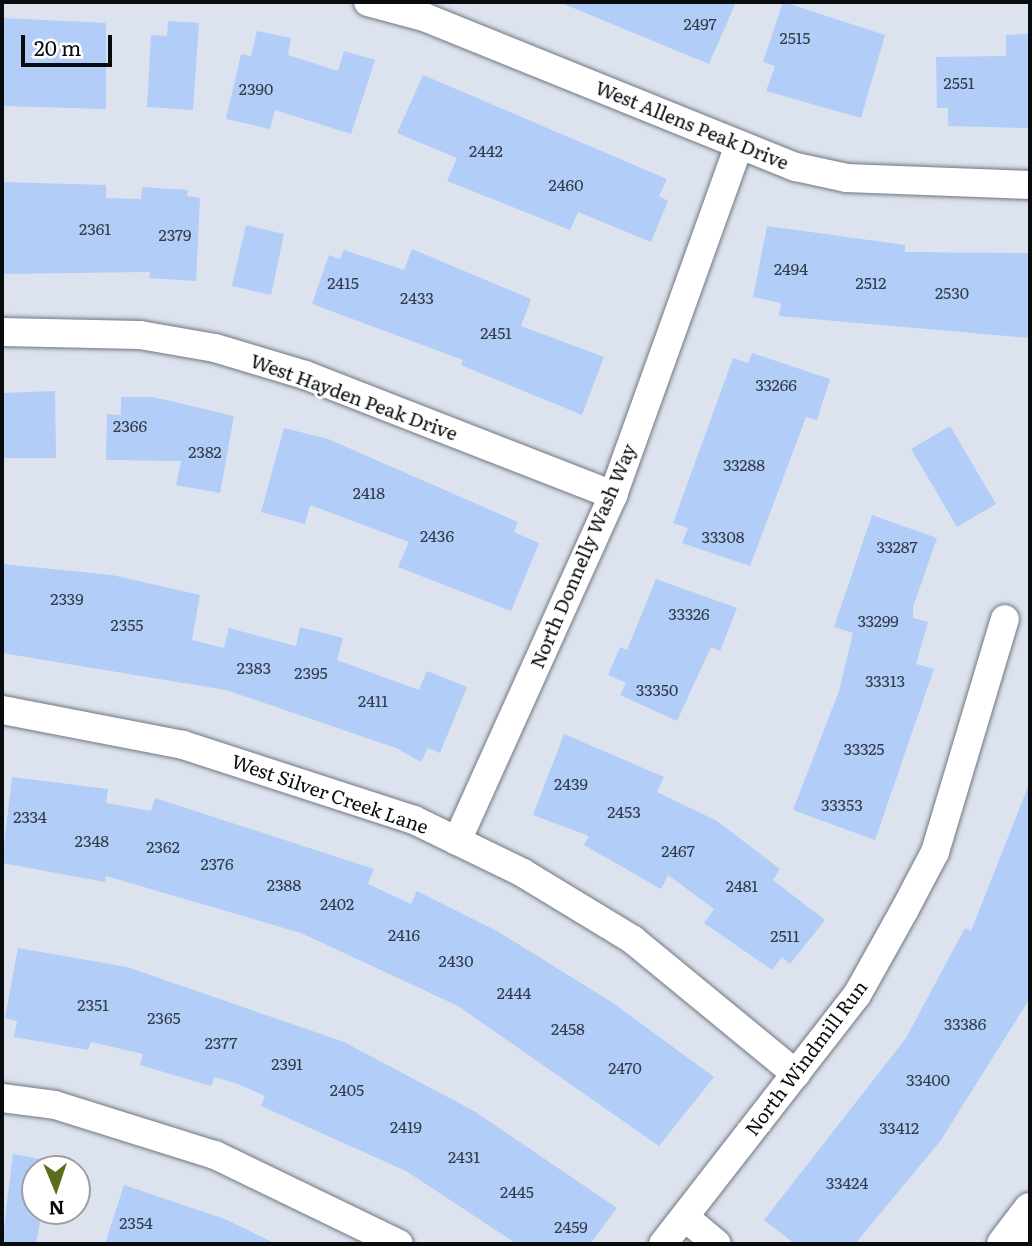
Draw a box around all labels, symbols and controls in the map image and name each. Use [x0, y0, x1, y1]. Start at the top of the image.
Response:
house number: 2497 [683, 13, 717, 33]
scale bar [24, 21, 116, 65]
house number: 2515 [780, 27, 810, 47]
text: 20 m [34, 31, 81, 62]
house number: 2551 [944, 72, 974, 92]
street label: West Allens Peak Drive [592, 76, 792, 174]
house number: 2390 [239, 78, 273, 98]
house number: 2442 [469, 140, 503, 160]
house number: 2460 [549, 174, 583, 194]
house number: 2361 [79, 218, 111, 238]
house number: 2379 [159, 224, 191, 244]
house number: 2494 [774, 258, 808, 278]
house number: 2415 [327, 272, 359, 292]
house number: 2512 [856, 272, 886, 292]
house number: 2530 [935, 282, 969, 302]
house number: 2433 [400, 287, 434, 307]
house number: 2451 [480, 322, 512, 342]
street label: West Hayden Peak Drive [247, 349, 461, 445]
house number: 33266 [755, 374, 797, 394]
house number: 2366 [113, 415, 147, 435]
street label: North Donnelly Wash Way [525, 440, 641, 672]
house number: 2382 [188, 441, 222, 461]
house number: 33288 [723, 454, 765, 474]
house number: 2418 [353, 482, 385, 502]
house number: 2436 [420, 525, 454, 545]
house number: 33308 [701, 526, 745, 546]
house number: 33287 [876, 536, 918, 556]
house number: 2339 [50, 588, 84, 608]
house number: 33326 [668, 603, 710, 623]
house number: 33299 [857, 610, 899, 630]
house number: 2355 [111, 614, 143, 634]
house number: 2383 [237, 657, 271, 677]
house number: 2395 [294, 662, 328, 682]
house number: 33313 [865, 670, 905, 690]
house number: 33350 [636, 679, 678, 699]
house number: 2411 [358, 690, 388, 710]
house number: 33325 [844, 738, 884, 758]
street label: West Silver Creek Lane [229, 750, 431, 838]
house number: 2439 [554, 773, 588, 793]
house number: 33353 [821, 794, 863, 814]
house number: 2453 [607, 801, 641, 821]
house number: 2334 [13, 806, 47, 826]
house number: 2348 [75, 830, 109, 850]
house number: 2362 [146, 836, 180, 856]
house number: 2467 [661, 840, 695, 860]
house number: 2376 [200, 853, 234, 873]
house number: 2388 [267, 874, 301, 894]
house number: 2481 [726, 875, 758, 895]
house number: 2402 [320, 893, 354, 913]
house number: 2416 [388, 924, 420, 944]
house number: 2511 [770, 925, 800, 945]
house number: 2430 [439, 950, 473, 970]
street label: North Windmill Run [740, 976, 872, 1140]
house number: 2444 [497, 982, 531, 1002]
house number: 2351 [77, 994, 109, 1014]
house number: 2365 [147, 1007, 181, 1027]
house number: 33386 [944, 1013, 986, 1033]
house number: 2458 [551, 1018, 585, 1038]
house number: 2377 [205, 1032, 237, 1052]
house number: 2391 [271, 1053, 303, 1073]
house number: 2470 [608, 1057, 642, 1077]
house number: 33400 [906, 1069, 950, 1089]
house number: 2405 [330, 1079, 364, 1099]
house number: 2419 [390, 1116, 422, 1136]
house number: 33412 [879, 1117, 919, 1137]
house number: 2431 [448, 1146, 480, 1166]
north arrow [21, 1155, 91, 1225]
house number: 33424 [826, 1172, 868, 1192]
house number: 2445 [500, 1181, 534, 1201]
text: N [48, 1195, 65, 1223]
house number: 2354 [119, 1212, 153, 1232]
house number: 2459 [554, 1216, 588, 1236]

